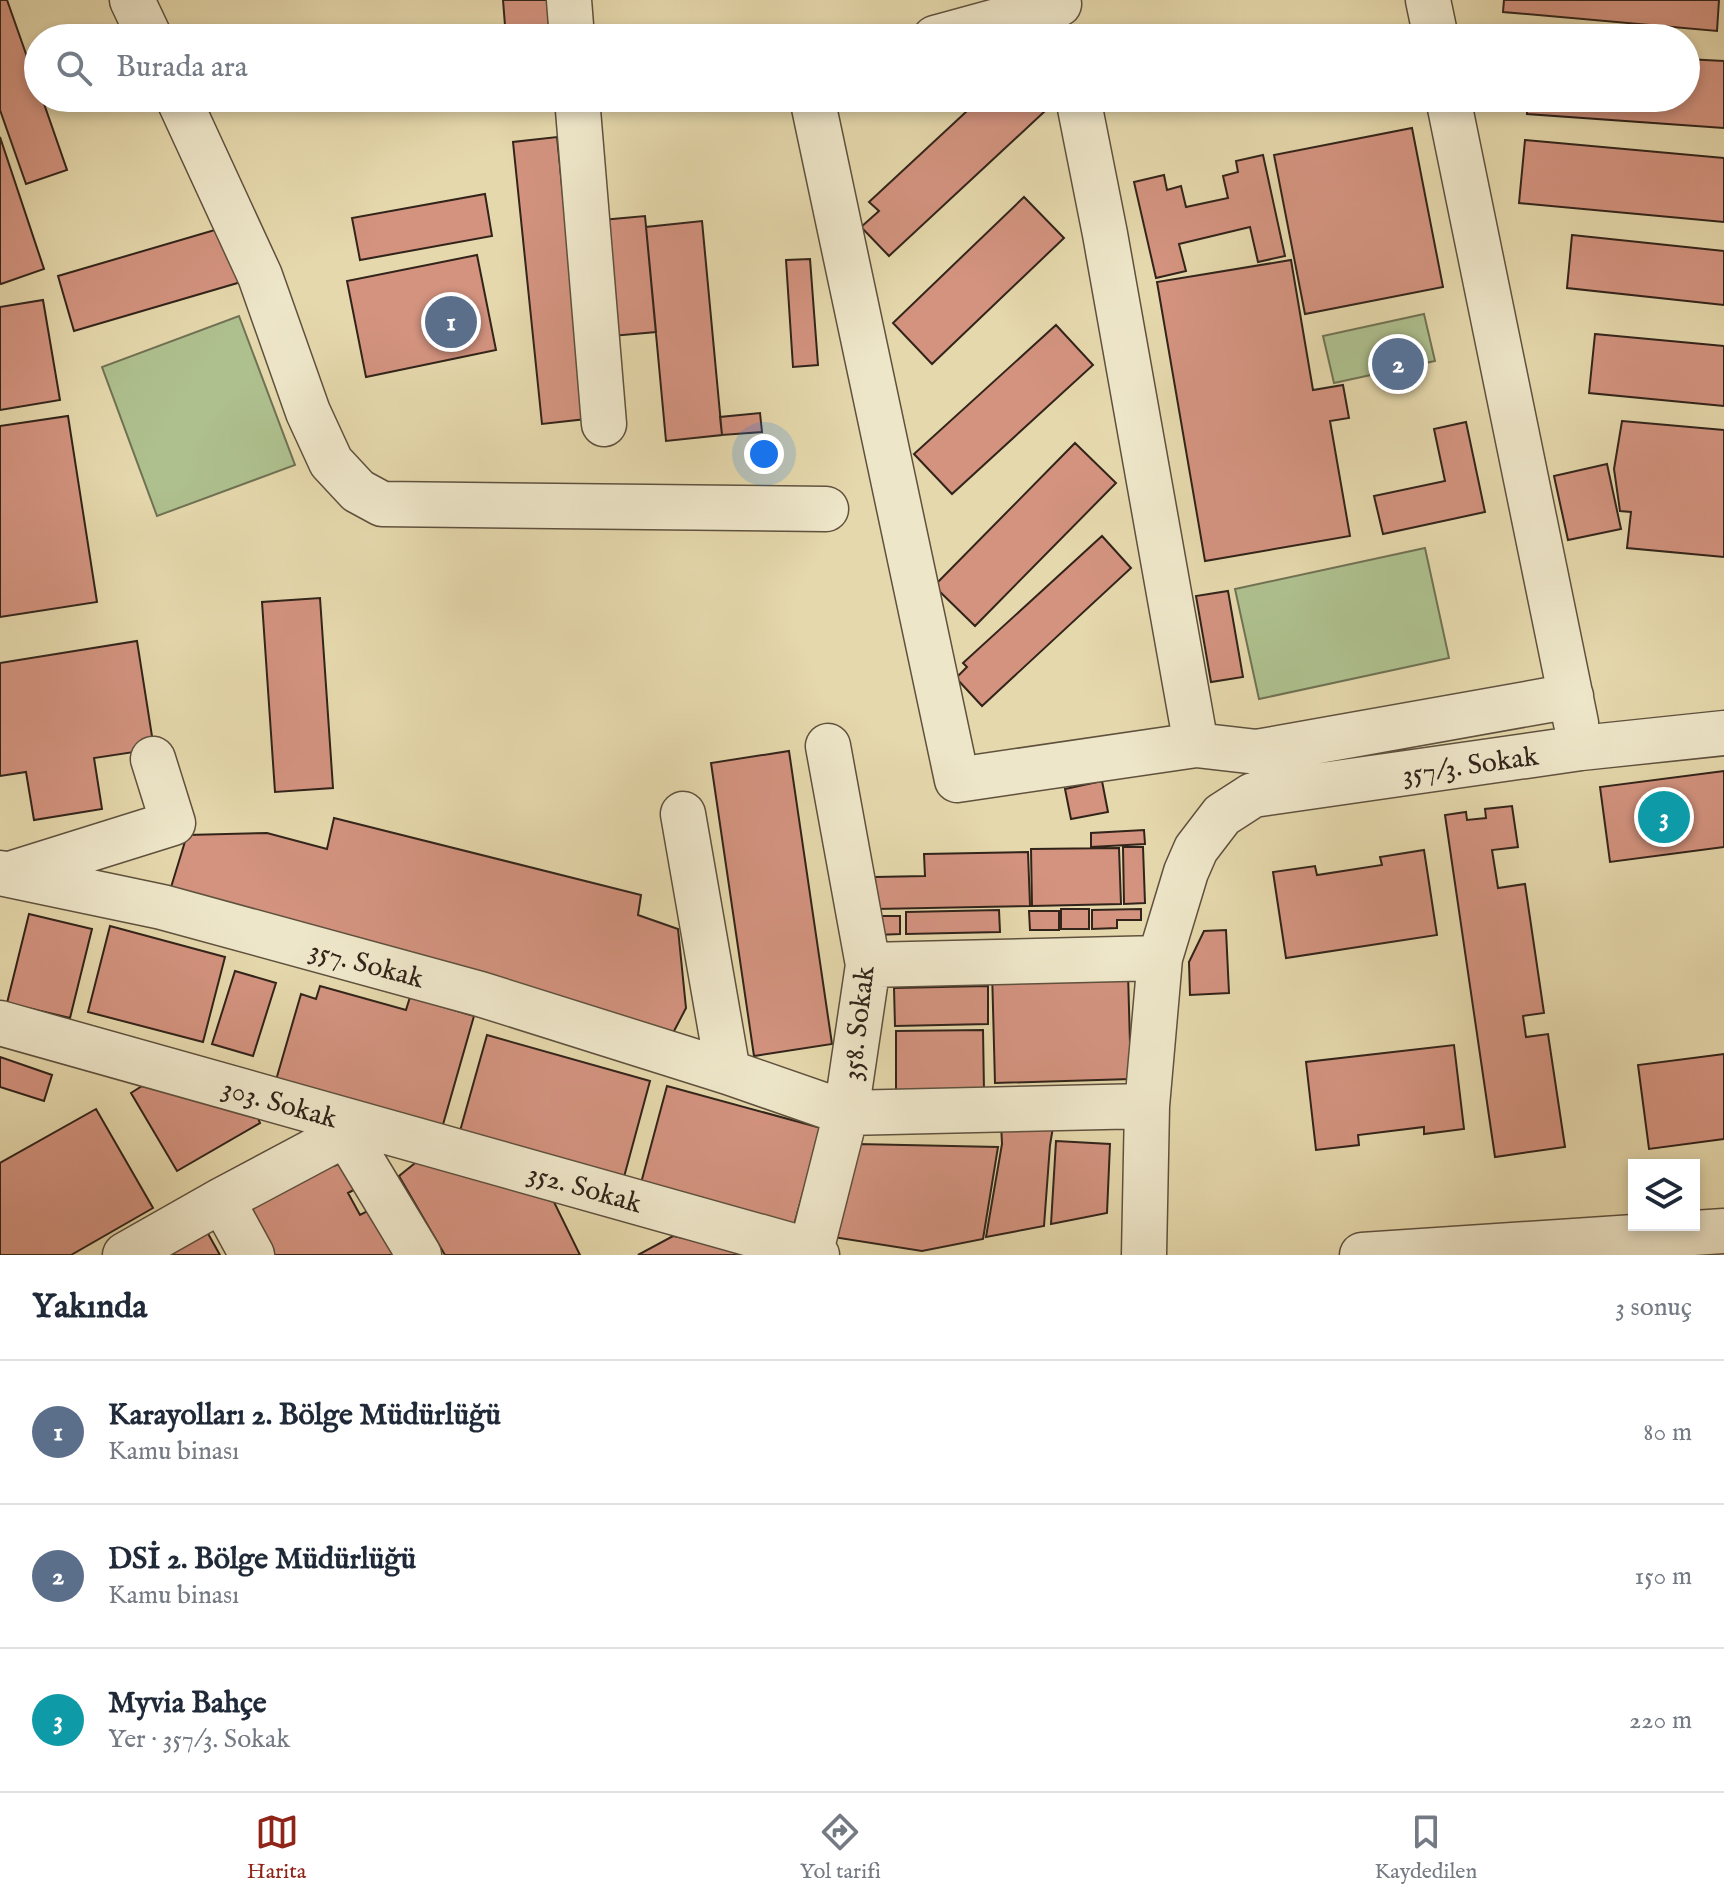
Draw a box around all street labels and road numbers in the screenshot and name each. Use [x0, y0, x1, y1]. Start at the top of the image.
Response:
street label: 357/3. Sokak [1400, 739, 1542, 793]
street label: 357. Sokak [305, 933, 428, 998]
street label: 358. Sokak [835, 963, 884, 1083]
street label: 303. Sokak [218, 1071, 342, 1138]
street label: 352. Sokak [523, 1156, 646, 1223]

